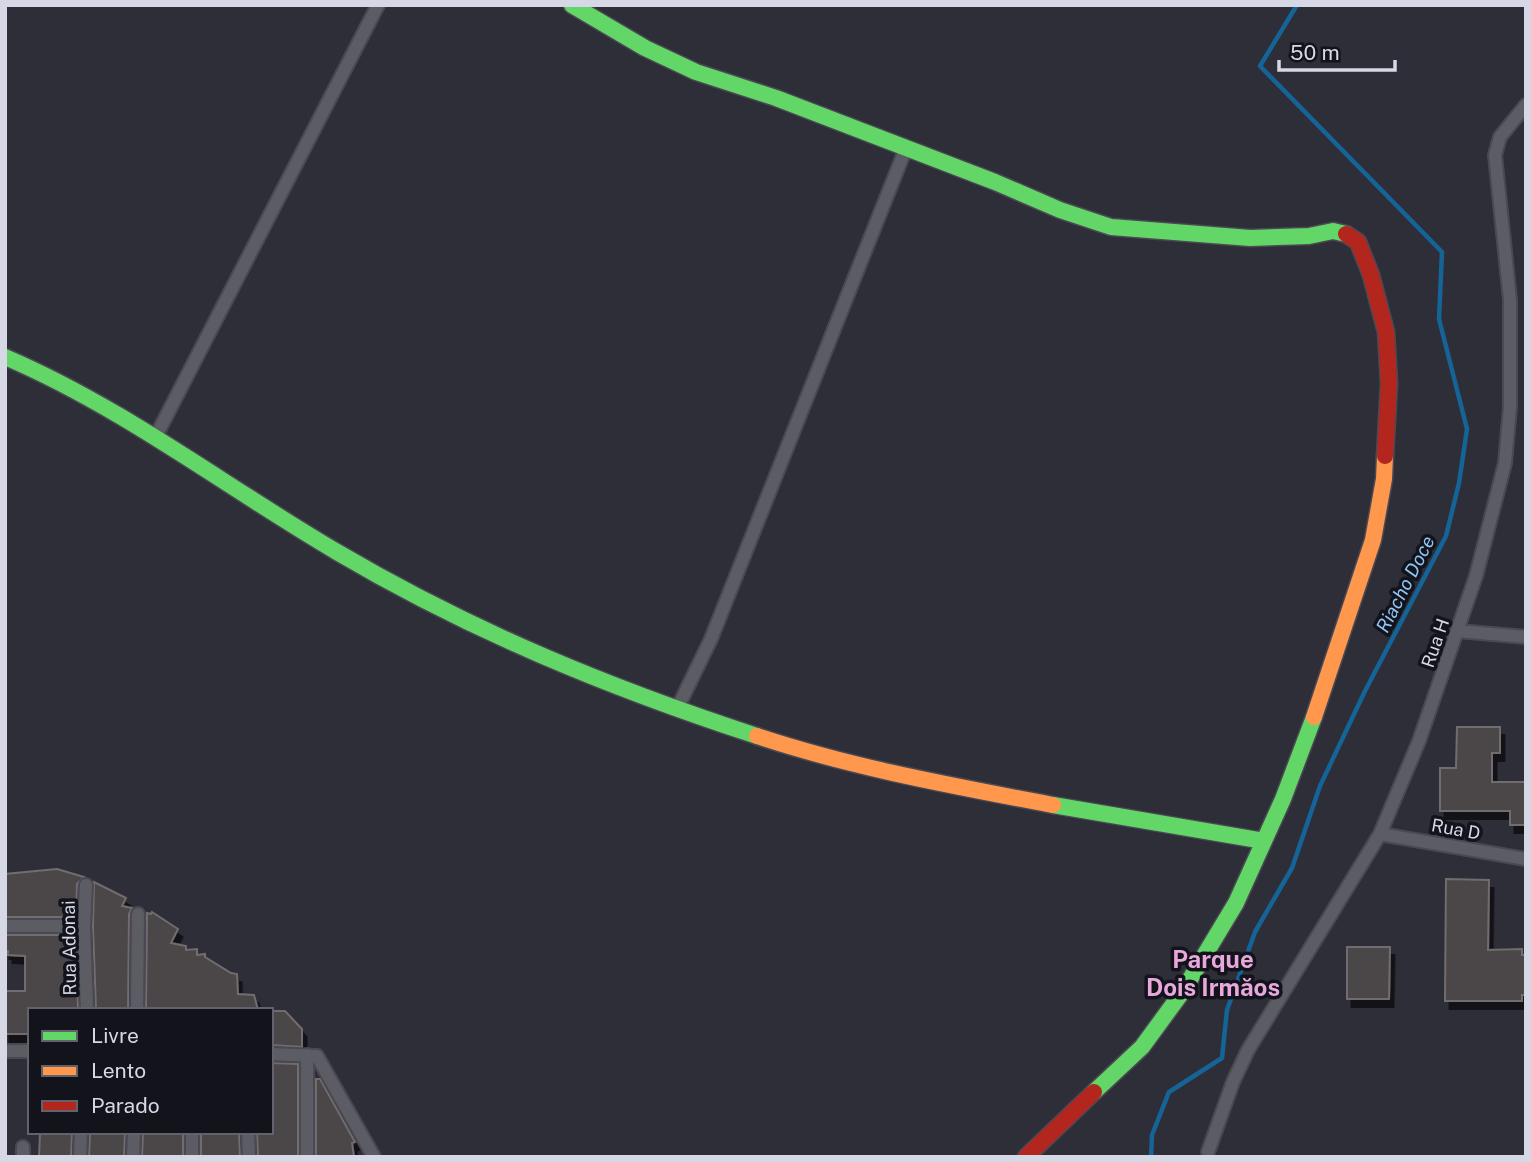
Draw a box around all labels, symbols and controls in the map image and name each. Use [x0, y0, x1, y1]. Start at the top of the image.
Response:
scale bar [1279, 28, 1394, 72]
text: 50 m [1290, 40, 1340, 65]
water label: Riacho Doce [1371, 532, 1439, 636]
street label: Rua H [1417, 616, 1453, 670]
street label: Rua D [1430, 814, 1482, 844]
street label: Rua Adonai [58, 900, 80, 996]
district label: Parque Dois Irmăos [1146, 945, 1280, 1001]
legend [28, 1008, 273, 1134]
text: Livre [91, 1023, 139, 1048]
text: Lento [91, 1058, 146, 1083]
text: Parado [91, 1093, 160, 1118]

